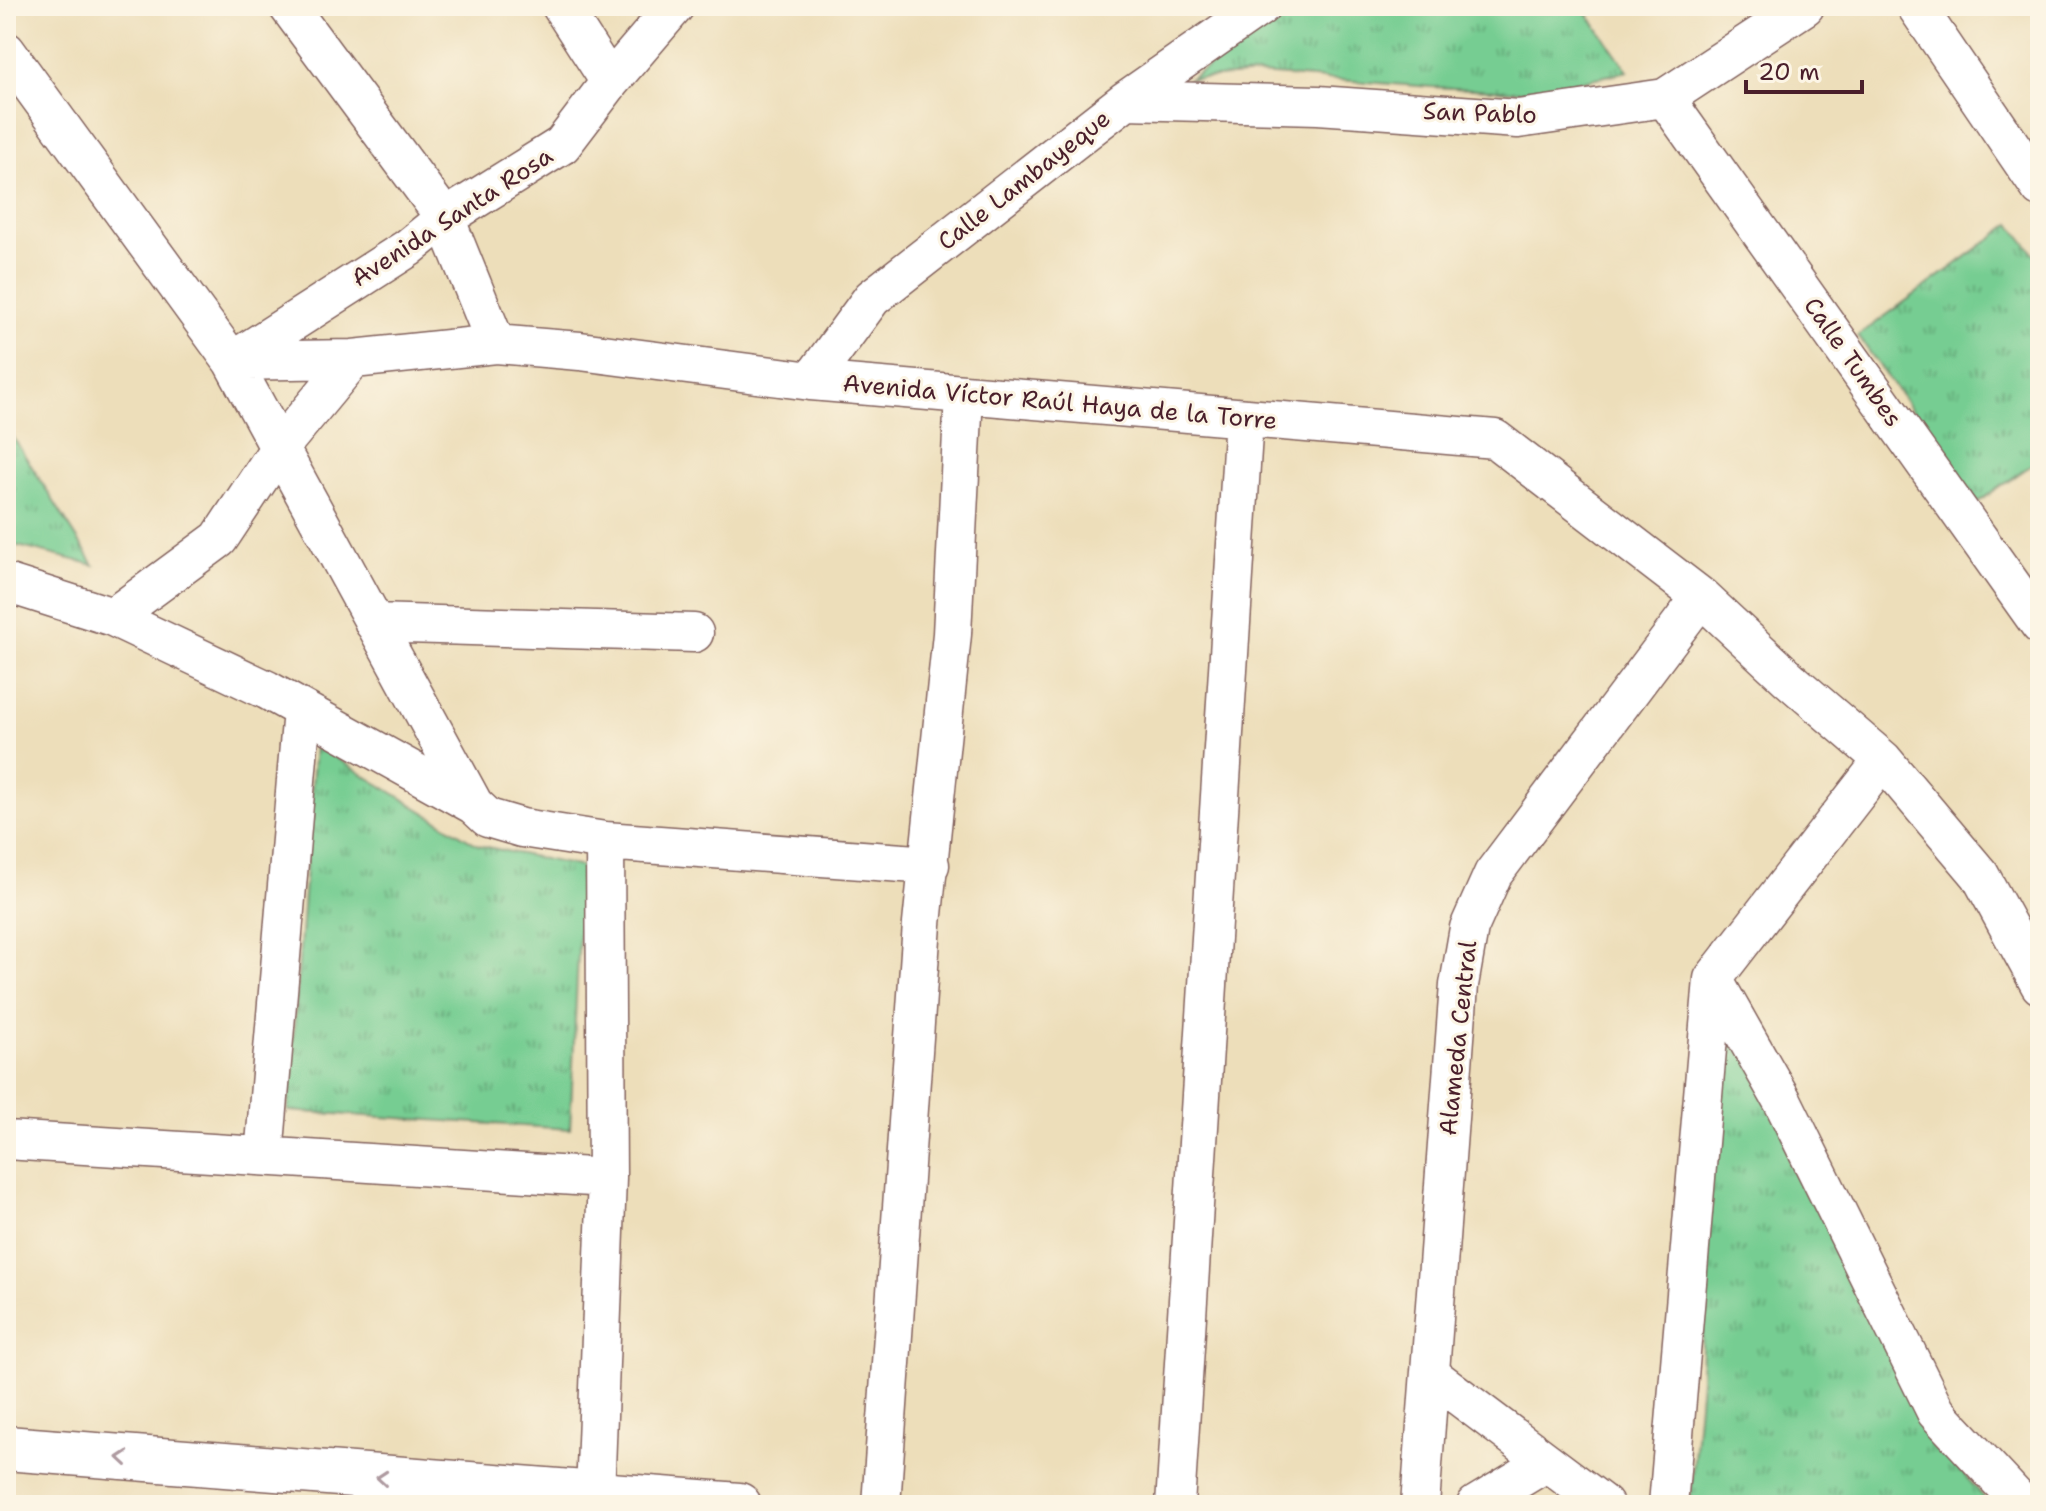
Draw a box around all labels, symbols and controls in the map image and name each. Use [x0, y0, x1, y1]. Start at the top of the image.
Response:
scale bar [1746, 44, 1862, 94]
text: 20 m [1758, 56, 1820, 88]
street label: San Pablo [1423, 95, 1537, 131]
street label: Calle Lambayeque [931, 103, 1117, 257]
street label: Avenida Santa Rosa [345, 140, 559, 294]
street label: Calle Tumbes [1797, 291, 1909, 433]
street label: Avenida Víctor Raúl Haya de la Torre [842, 367, 1278, 437]
street label: Alameda Central [1432, 938, 1484, 1137]
one-way arrow [116, 1449, 129, 1466]
one-way arrow [375, 1470, 388, 1487]

